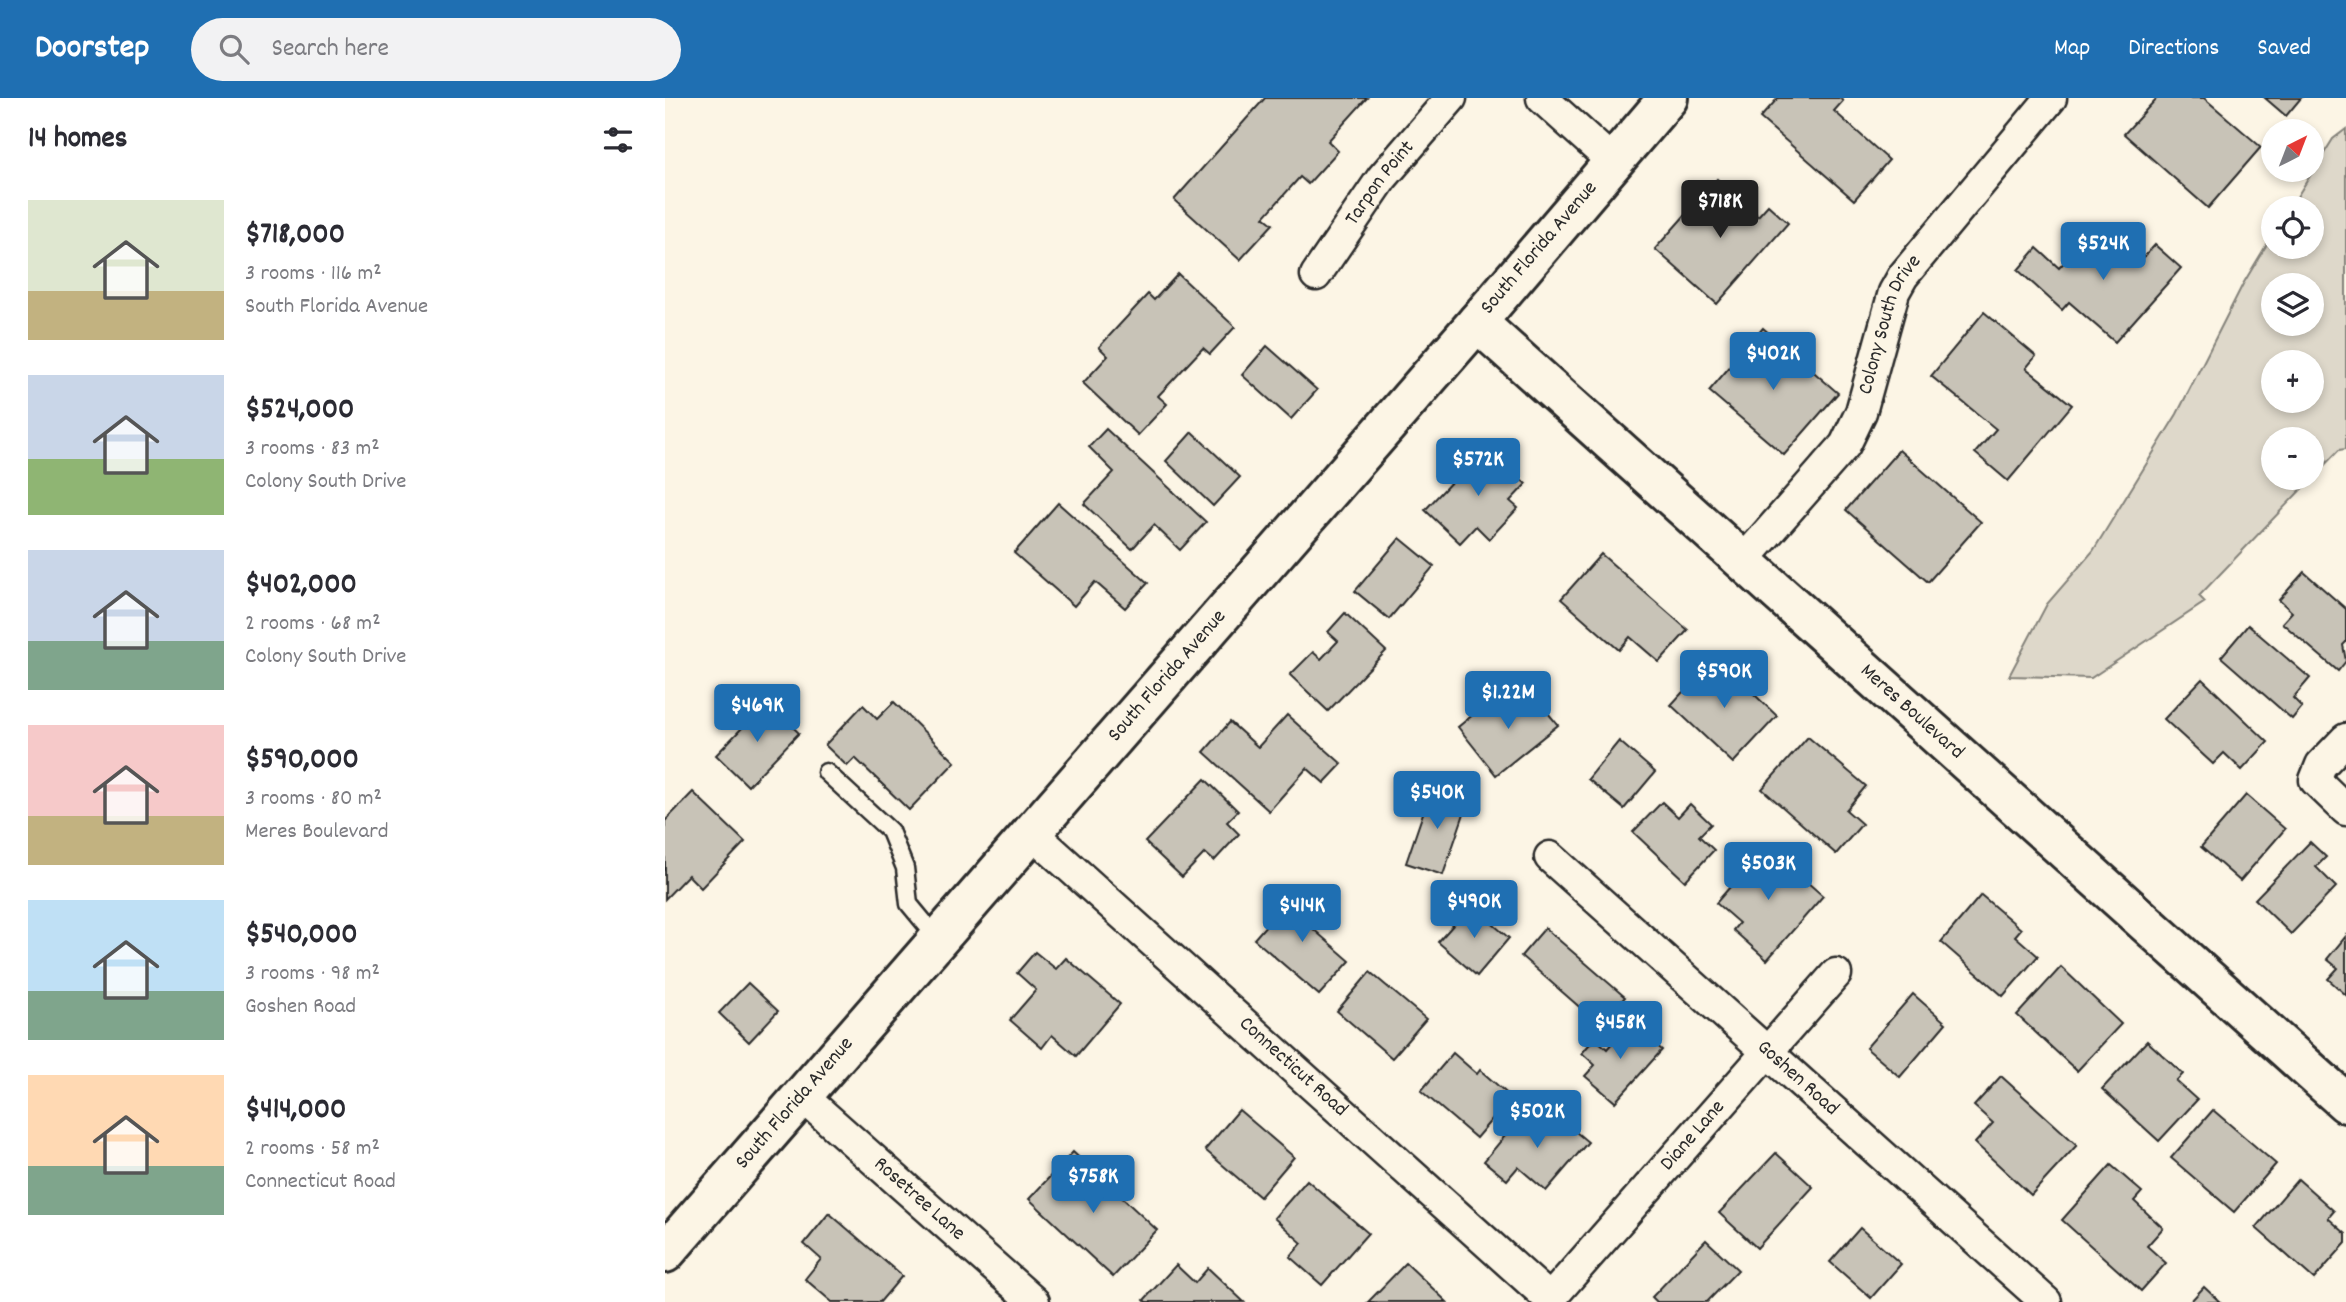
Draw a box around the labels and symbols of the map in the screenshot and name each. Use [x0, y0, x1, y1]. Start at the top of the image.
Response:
north arrow [2261, 119, 2324, 182]
street label: Tarpon Point [1339, 134, 1423, 232]
street label: South Florida Avenue [1474, 175, 1605, 322]
pin: $718K [1671, 180, 1769, 240]
pin: $524K [2054, 222, 2152, 282]
street label: Colony South Drive [1851, 249, 1929, 398]
pin: $402K [1724, 332, 1822, 392]
pin: $572K [1429, 438, 1527, 498]
street label: South Florida Avenue [1102, 604, 1234, 749]
pin: $590K [1675, 650, 1773, 710]
street label: Meres Boulevard [1853, 657, 1970, 767]
pin: $1.22M [1451, 672, 1565, 731]
pin: $469K [708, 684, 806, 744]
pin: $540K [1388, 772, 1486, 831]
pin: $503K [1719, 842, 1817, 902]
pin: $490K [1425, 880, 1523, 940]
pin: $414K [1253, 884, 1351, 944]
pin: $458K [1571, 1002, 1669, 1061]
street label: Connecticut Road [1231, 1010, 1354, 1125]
street label: South Florida Avenue [729, 1031, 861, 1177]
street label: Goshen Road [1749, 1034, 1845, 1124]
pin: $502K [1488, 1090, 1586, 1150]
street label: Diane Lane [1654, 1094, 1733, 1178]
street label: Rosetree Lane [866, 1151, 971, 1249]
pin: $758K [1044, 1156, 1142, 1215]

